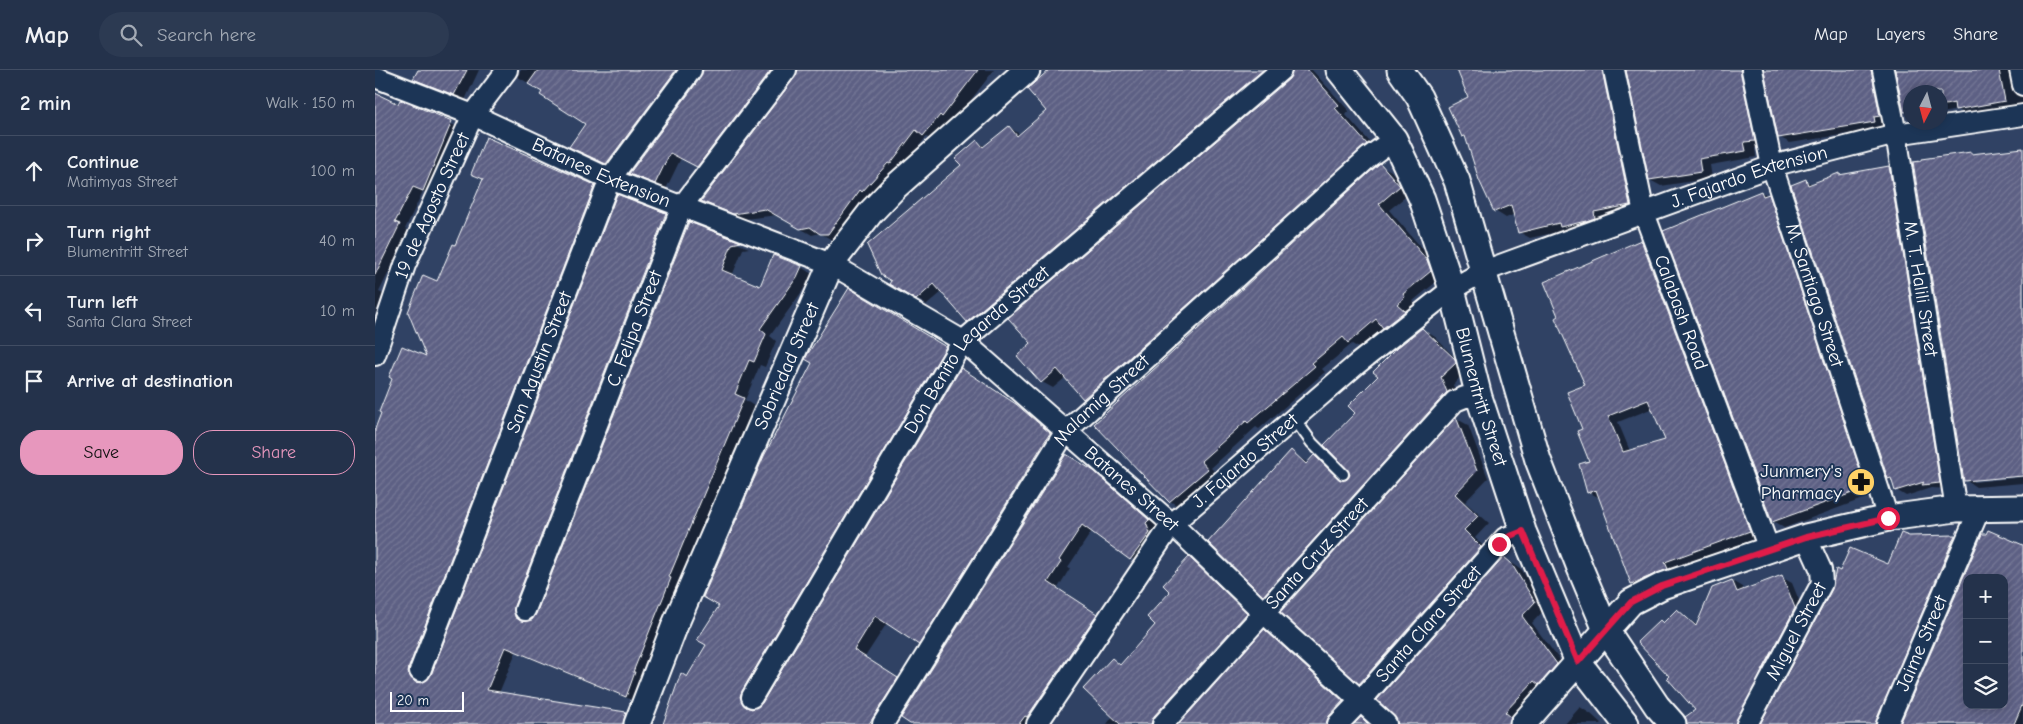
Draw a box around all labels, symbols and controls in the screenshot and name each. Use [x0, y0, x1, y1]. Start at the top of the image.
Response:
search box [99, 12, 449, 57]
text: Map [25, 21, 69, 49]
icon: search [117, 21, 145, 49]
text: Search here [157, 24, 256, 46]
text: Map [1814, 24, 1848, 45]
text: Layers [1876, 24, 1925, 45]
text: Share [1953, 24, 1998, 45]
north arrow [1903, 85, 1948, 130]
text: 2 min [20, 91, 71, 115]
text: Walk · 150 m [266, 94, 355, 112]
street label: 19 de Agosto Street [390, 129, 475, 282]
street label: Batanes Extension [529, 133, 674, 212]
street label: J. Fajardo Extension [1668, 141, 1830, 213]
text: Continue [67, 151, 139, 173]
icon: ahead [20, 157, 48, 185]
text: 100 m [311, 162, 355, 180]
text: Matimyas Street [67, 173, 177, 191]
street label: M. T. Halili Street [1899, 219, 1943, 359]
text: Turn right [67, 221, 151, 243]
street label: M. Santiago Street [1781, 221, 1849, 370]
icon: right [20, 227, 48, 255]
text: 40 m [319, 232, 355, 250]
text: Blumentritt Street [67, 243, 188, 261]
street label: Calabash Road [1650, 252, 1712, 373]
street label: Don Benito Legarda Street [900, 261, 1054, 438]
street label: C. Felipa Street [602, 267, 667, 390]
street label: San Agustin Street [502, 288, 577, 436]
text: Turn left [67, 291, 138, 313]
icon: left [20, 297, 48, 325]
street label: Sobriedad Street [750, 299, 824, 433]
text: 10 m [320, 302, 355, 320]
text: Santa Clara Street [67, 313, 192, 331]
street label: Blumentritt Street [1451, 325, 1512, 470]
street label: Malamig Street [1049, 350, 1154, 450]
icon: arrive [20, 367, 48, 395]
text: Arrive at destination [67, 370, 233, 392]
street label: J. Fajardo Street [1188, 409, 1303, 513]
button: Save [20, 430, 183, 475]
button: Share [193, 430, 355, 475]
street label: Batanes Street [1080, 441, 1184, 536]
place label: Junmery's Pharmacy [1760, 460, 1843, 504]
pharmacy icon: Junmery's Pharmacy [1846, 467, 1876, 497]
street label: Santa Cruz Street [1261, 493, 1374, 614]
route start [1877, 507, 1900, 530]
route end [1488, 533, 1511, 556]
street label: Santa Clara Street [1371, 561, 1487, 687]
map controls [1963, 574, 2008, 709]
button: + [1963, 574, 2008, 619]
street label: Miguel Street [1761, 578, 1832, 684]
street label: Jaime Street [1892, 591, 1952, 694]
button: − [1963, 619, 2008, 664]
button: layers [1963, 664, 2008, 709]
scale bar [390, 689, 464, 712]
text: 20 m [397, 692, 429, 709]

